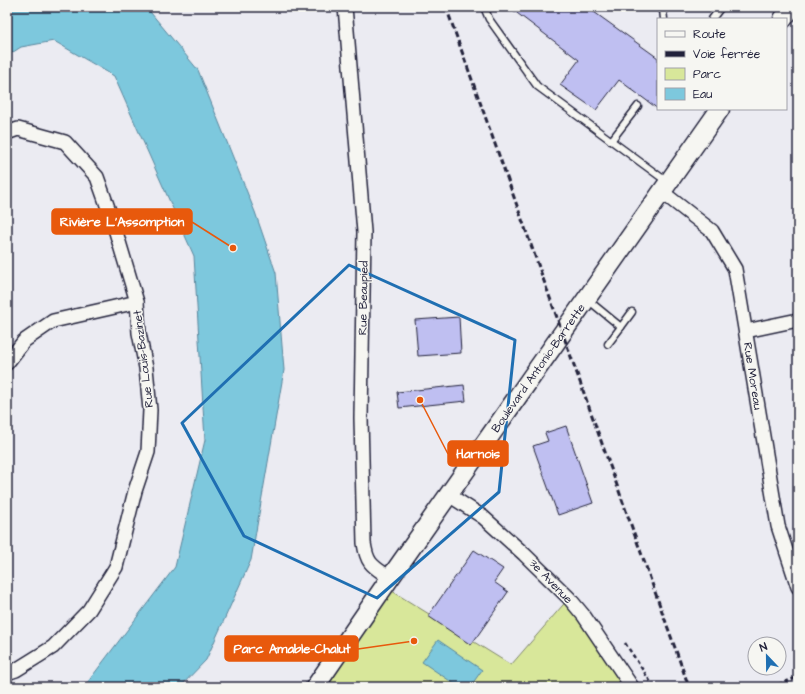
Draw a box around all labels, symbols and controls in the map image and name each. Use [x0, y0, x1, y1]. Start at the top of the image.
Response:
legend [657, 18, 787, 110]
text: Route [693, 26, 726, 43]
text: Voie ferrée [693, 46, 761, 63]
text: Parc [693, 66, 721, 83]
text: Eau [693, 86, 712, 103]
callout: Rivière L'Assomption [52, 209, 192, 234]
text: Rivière L'Assomption [60, 213, 185, 232]
street label: Rue Beaupied [354, 261, 373, 335]
street label: Boulevard Antonio-Barrette [487, 300, 590, 436]
street label: Rue Louis-Bazinet [129, 309, 158, 409]
street label: Rue Moreau [739, 341, 766, 411]
callout: Harnois [448, 441, 508, 466]
text: Harnois [456, 445, 500, 463]
street label: 3e Avenue [525, 555, 577, 608]
callout: Parc Amable-Chalut [225, 636, 358, 661]
north arrow [747, 636, 787, 676]
text: N [757, 639, 770, 655]
text: Parc Amable-Chalut [233, 640, 351, 658]

